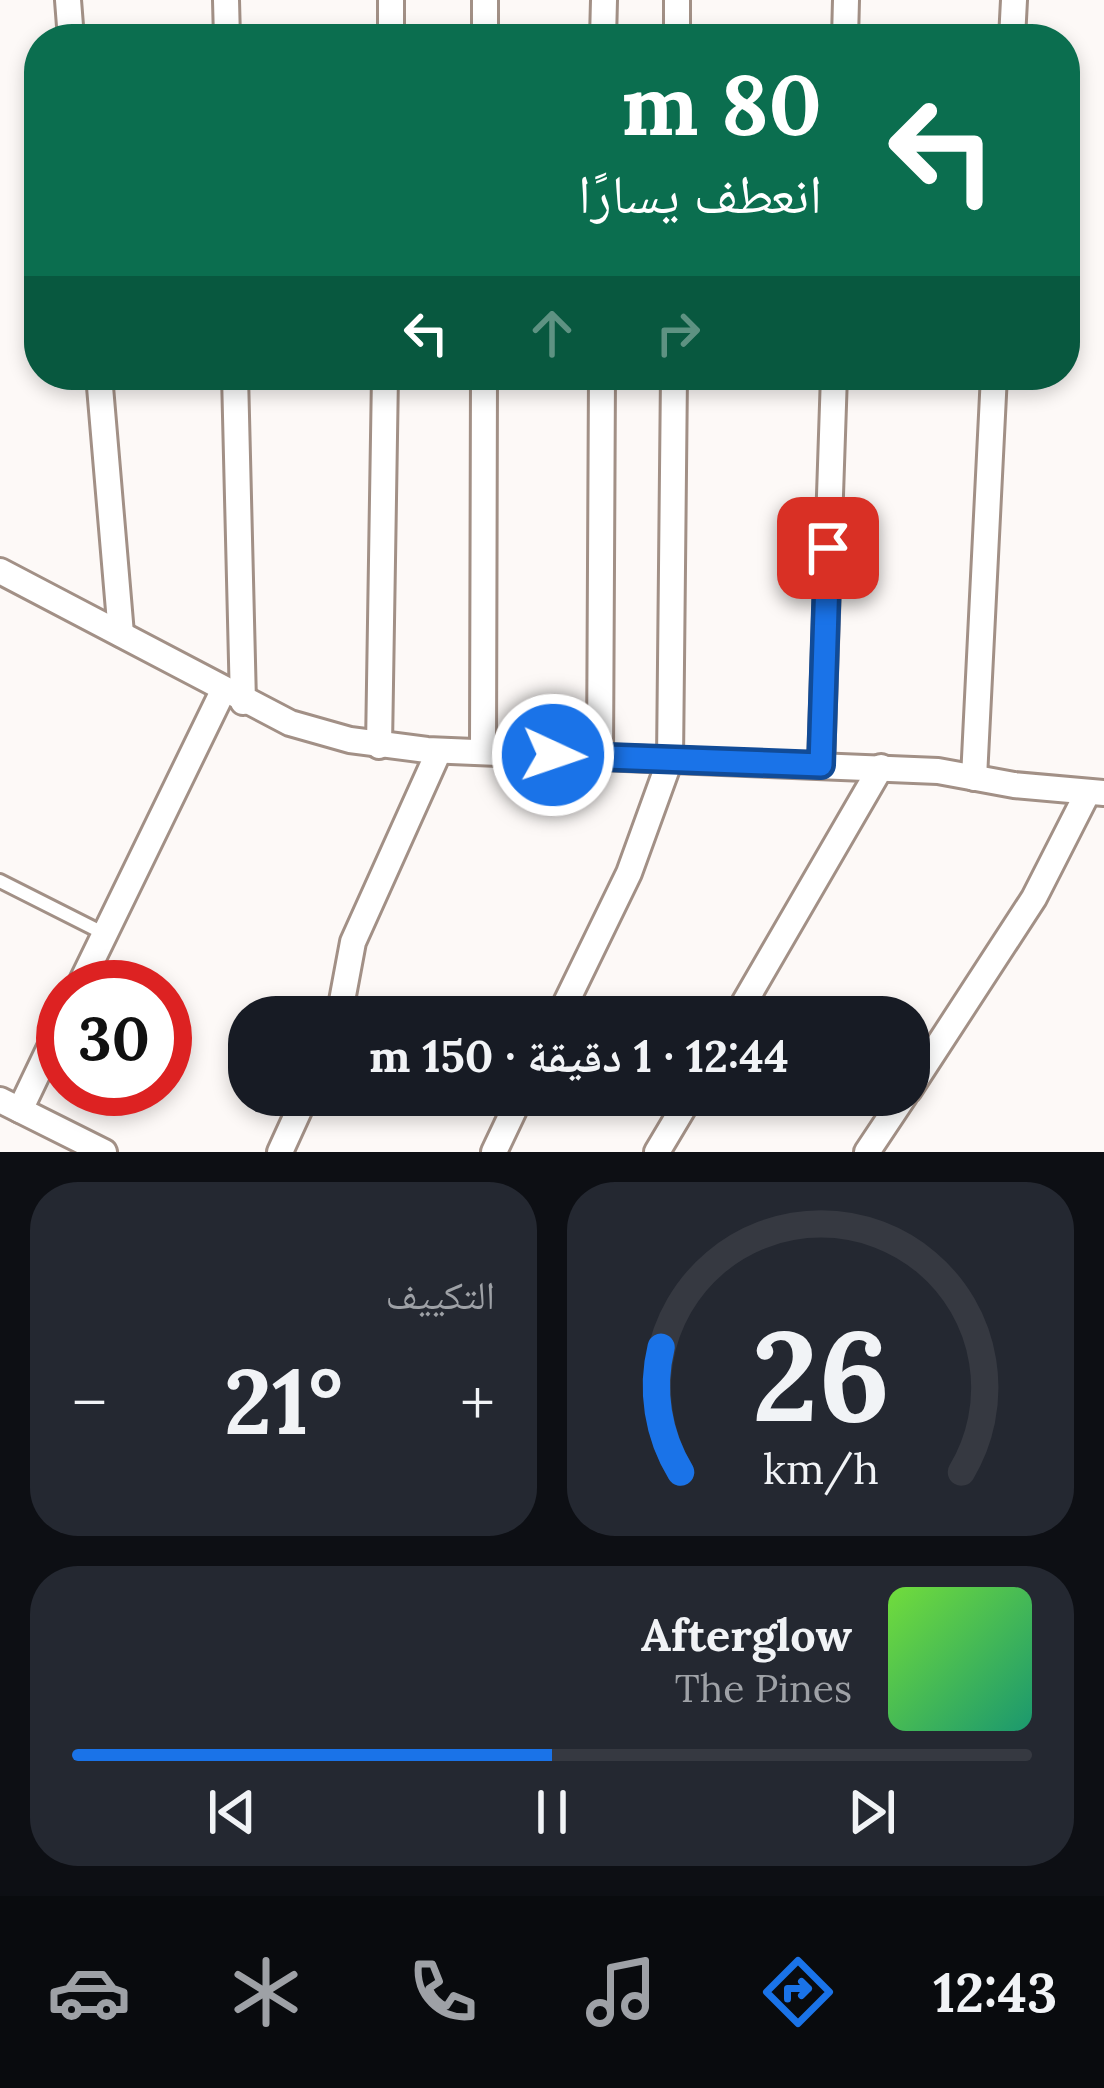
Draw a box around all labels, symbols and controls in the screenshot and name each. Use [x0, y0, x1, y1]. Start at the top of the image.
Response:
text: 80 m [621, 50, 822, 158]
icon: left [864, 72, 1020, 228]
text: انعطف يسارًا [578, 159, 822, 228]
icon: left [393, 300, 459, 366]
icon: ahead [519, 300, 585, 366]
icon: right [645, 300, 711, 366]
pin [777, 497, 879, 599]
icon: arrive [795, 515, 861, 581]
position arrow [490, 692, 616, 818]
speed limit sign: 30 [36, 960, 192, 1116]
text: 12:44 · 1 دقيقة · 150 m [369, 1027, 789, 1084]
text: التكييف [386, 1270, 495, 1320]
text: 26 [751, 1295, 890, 1455]
text: 21° [224, 1343, 343, 1459]
text: − [72, 1360, 107, 1444]
text: + [460, 1360, 495, 1444]
text: km/h [763, 1441, 878, 1496]
text: Afterglow [641, 1606, 852, 1663]
text: The Pines [675, 1663, 852, 1713]
icon: previous [199, 1779, 265, 1845]
icon: pause [519, 1779, 585, 1845]
icon: next [839, 1779, 905, 1845]
icon: car [47, 1950, 131, 2034]
icon: climate [224, 1950, 308, 2034]
icon: phone [401, 1950, 485, 2034]
icon: music [579, 1950, 663, 2034]
icon: directions [756, 1950, 840, 2034]
text: 12:43 [933, 1958, 1057, 2027]

